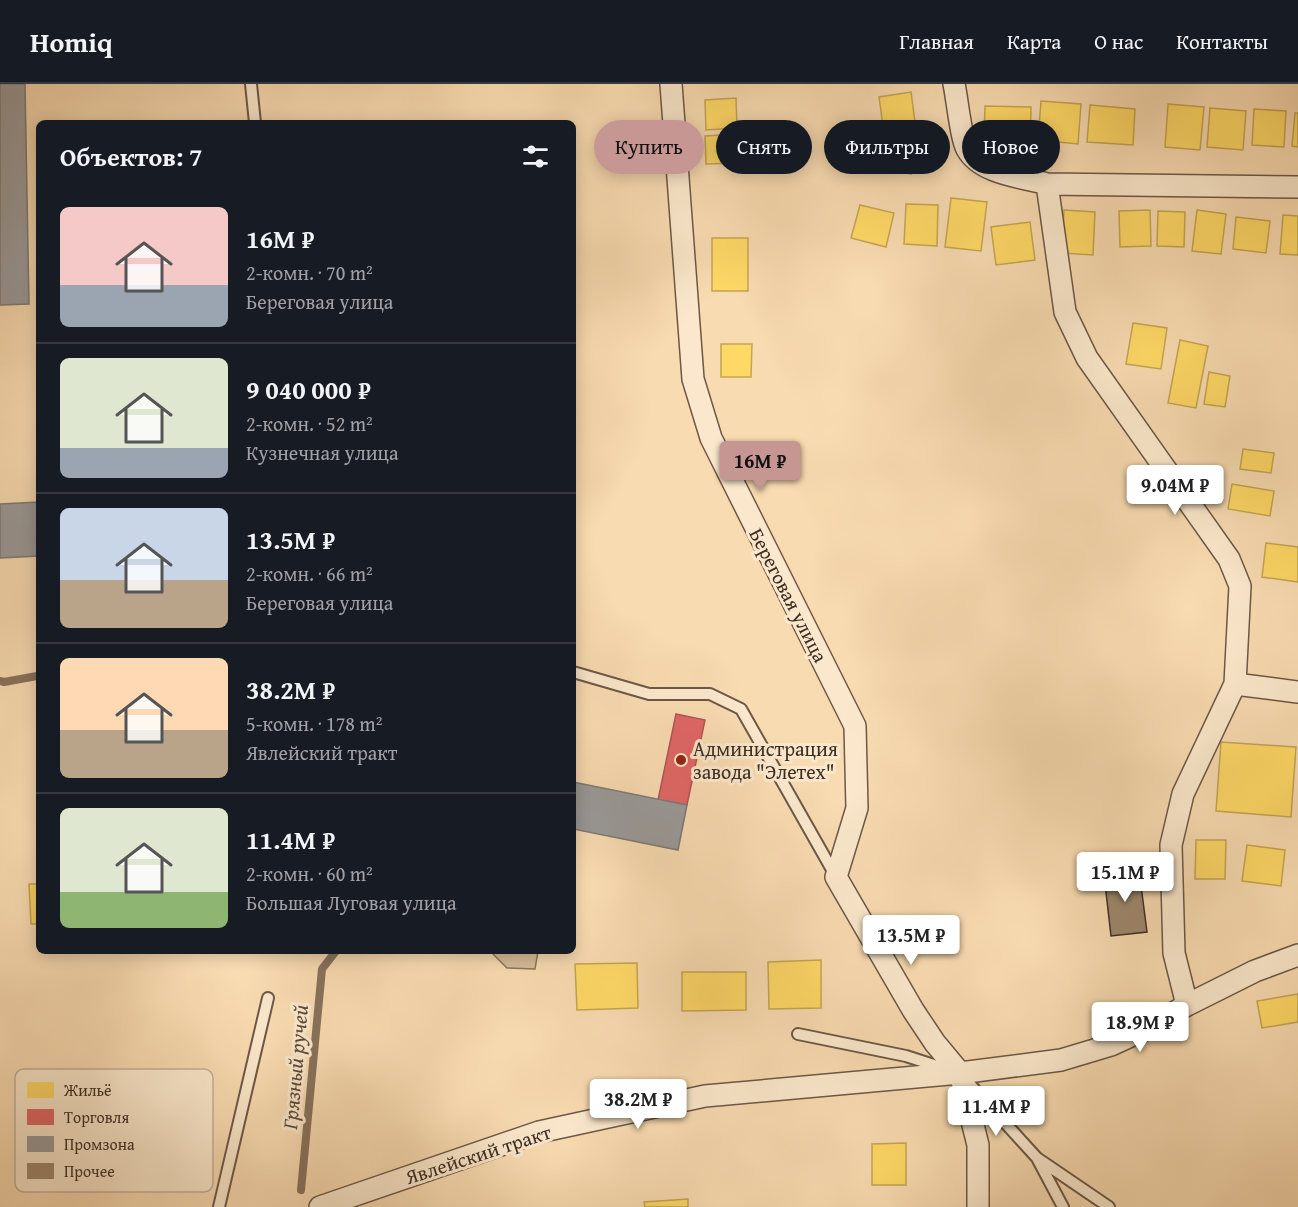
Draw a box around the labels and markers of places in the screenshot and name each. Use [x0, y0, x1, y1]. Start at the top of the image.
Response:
pin: 16M ₽ [718, 441, 802, 492]
pin: 9.04M ₽ [1120, 465, 1230, 516]
place label: Администрация завода "Элетех" [693, 734, 838, 786]
marker: Администрация завода "Элетех" [674, 753, 688, 767]
pin: 15.1M ₽ [1070, 852, 1180, 903]
pin: 13.5M ₽ [856, 915, 966, 966]
pin: 18.9M ₽ [1085, 1002, 1195, 1053]
pin: 38.2M ₽ [583, 1079, 693, 1130]
pin: 11.4M ₽ [941, 1086, 1051, 1137]

